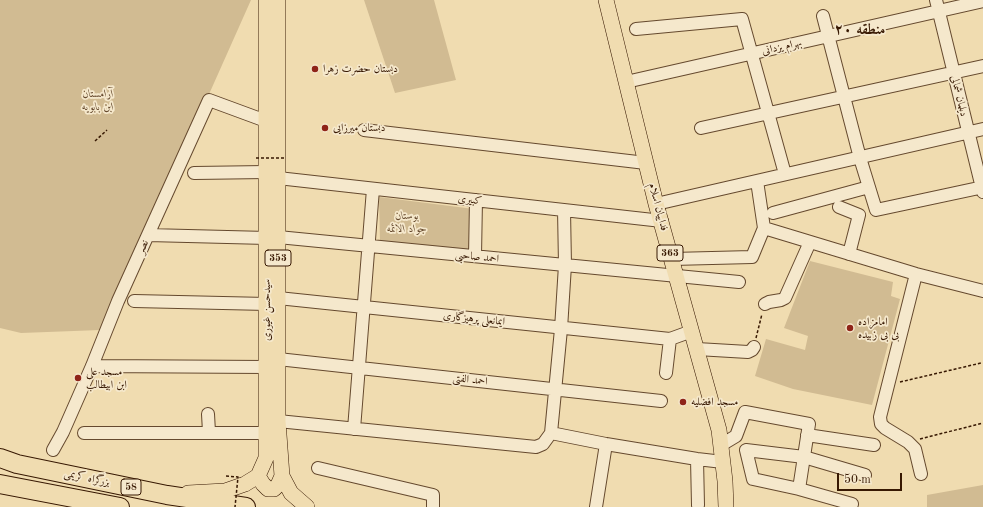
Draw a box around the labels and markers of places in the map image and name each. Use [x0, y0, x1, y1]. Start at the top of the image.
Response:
place label: دبستان حضرت زهرا [323, 62, 398, 76]
marker: دبستان حضرت زهرا [310, 64, 320, 74]
place label: دبستان میرزایی [333, 121, 386, 135]
marker: دبستان میرزایی [320, 123, 330, 133]
place label: امامزاده بی بی زبیده [858, 315, 899, 341]
marker: امامزاده بی بی زبیده [845, 323, 855, 333]
place label: مسجد علی ابن ابیطالب [86, 365, 127, 391]
marker: مسجد علی ابن ابیطالب [73, 373, 83, 383]
place label: مسجد افضلیه [691, 395, 738, 409]
marker: مسجد افضلیه [678, 397, 688, 407]

